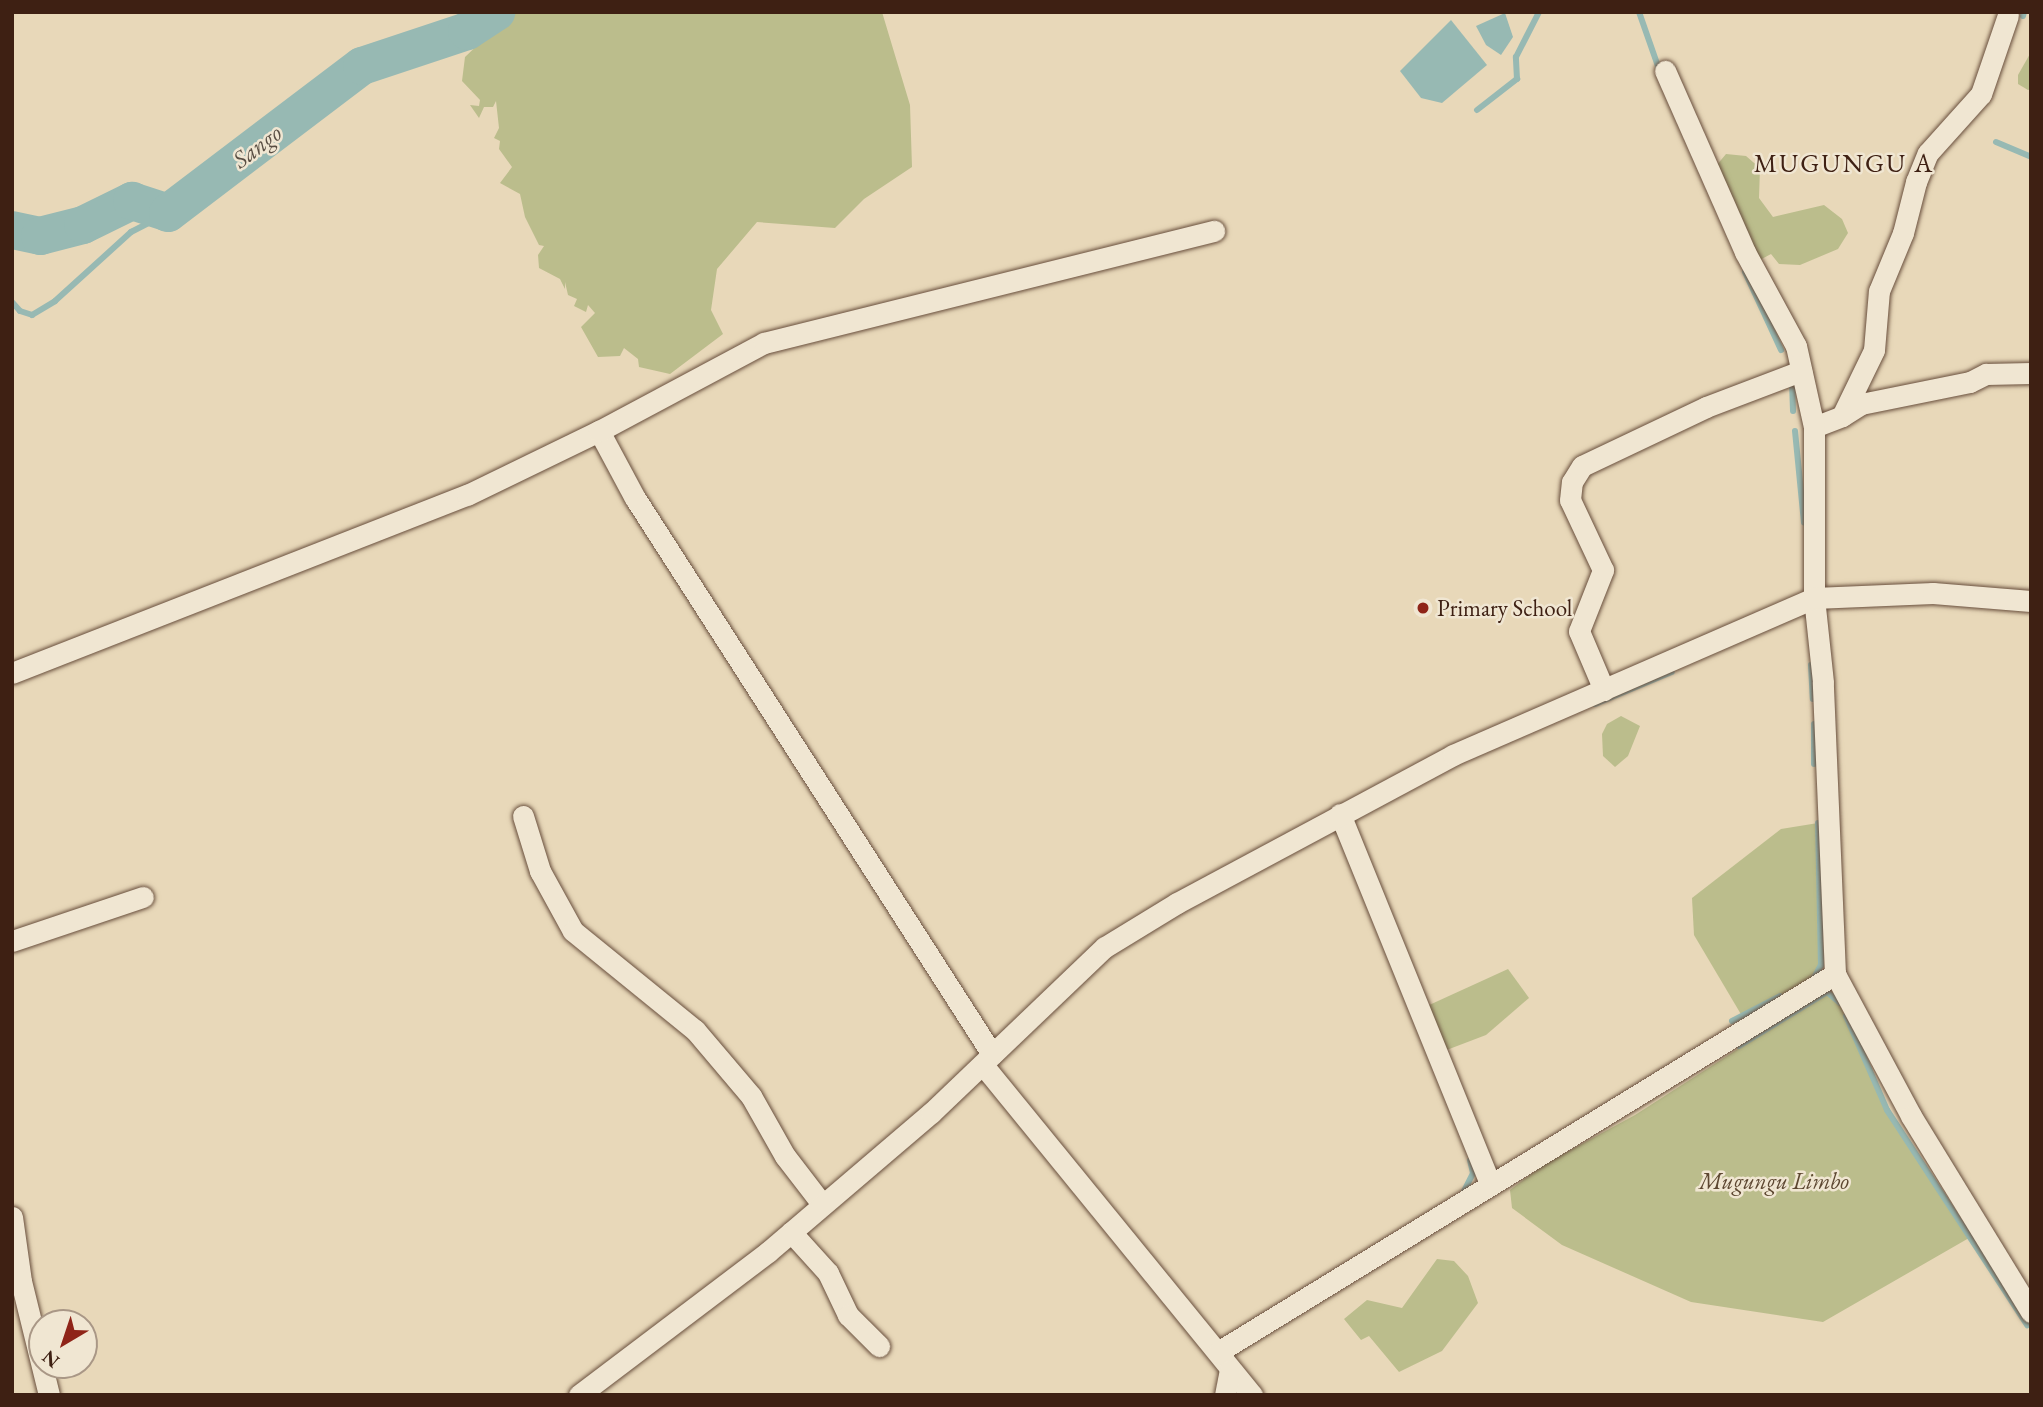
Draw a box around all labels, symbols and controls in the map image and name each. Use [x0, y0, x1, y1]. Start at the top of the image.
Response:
water label: Sango [227, 118, 287, 174]
district label: MUGUNGU A [1755, 148, 1933, 180]
place label: Primary School [1437, 594, 1572, 622]
marker: Primary School [1415, 600, 1431, 616]
park label: Mugungu Limbo [1699, 1167, 1849, 1195]
north arrow [28, 1309, 98, 1379]
text: N [37, 1345, 65, 1374]

